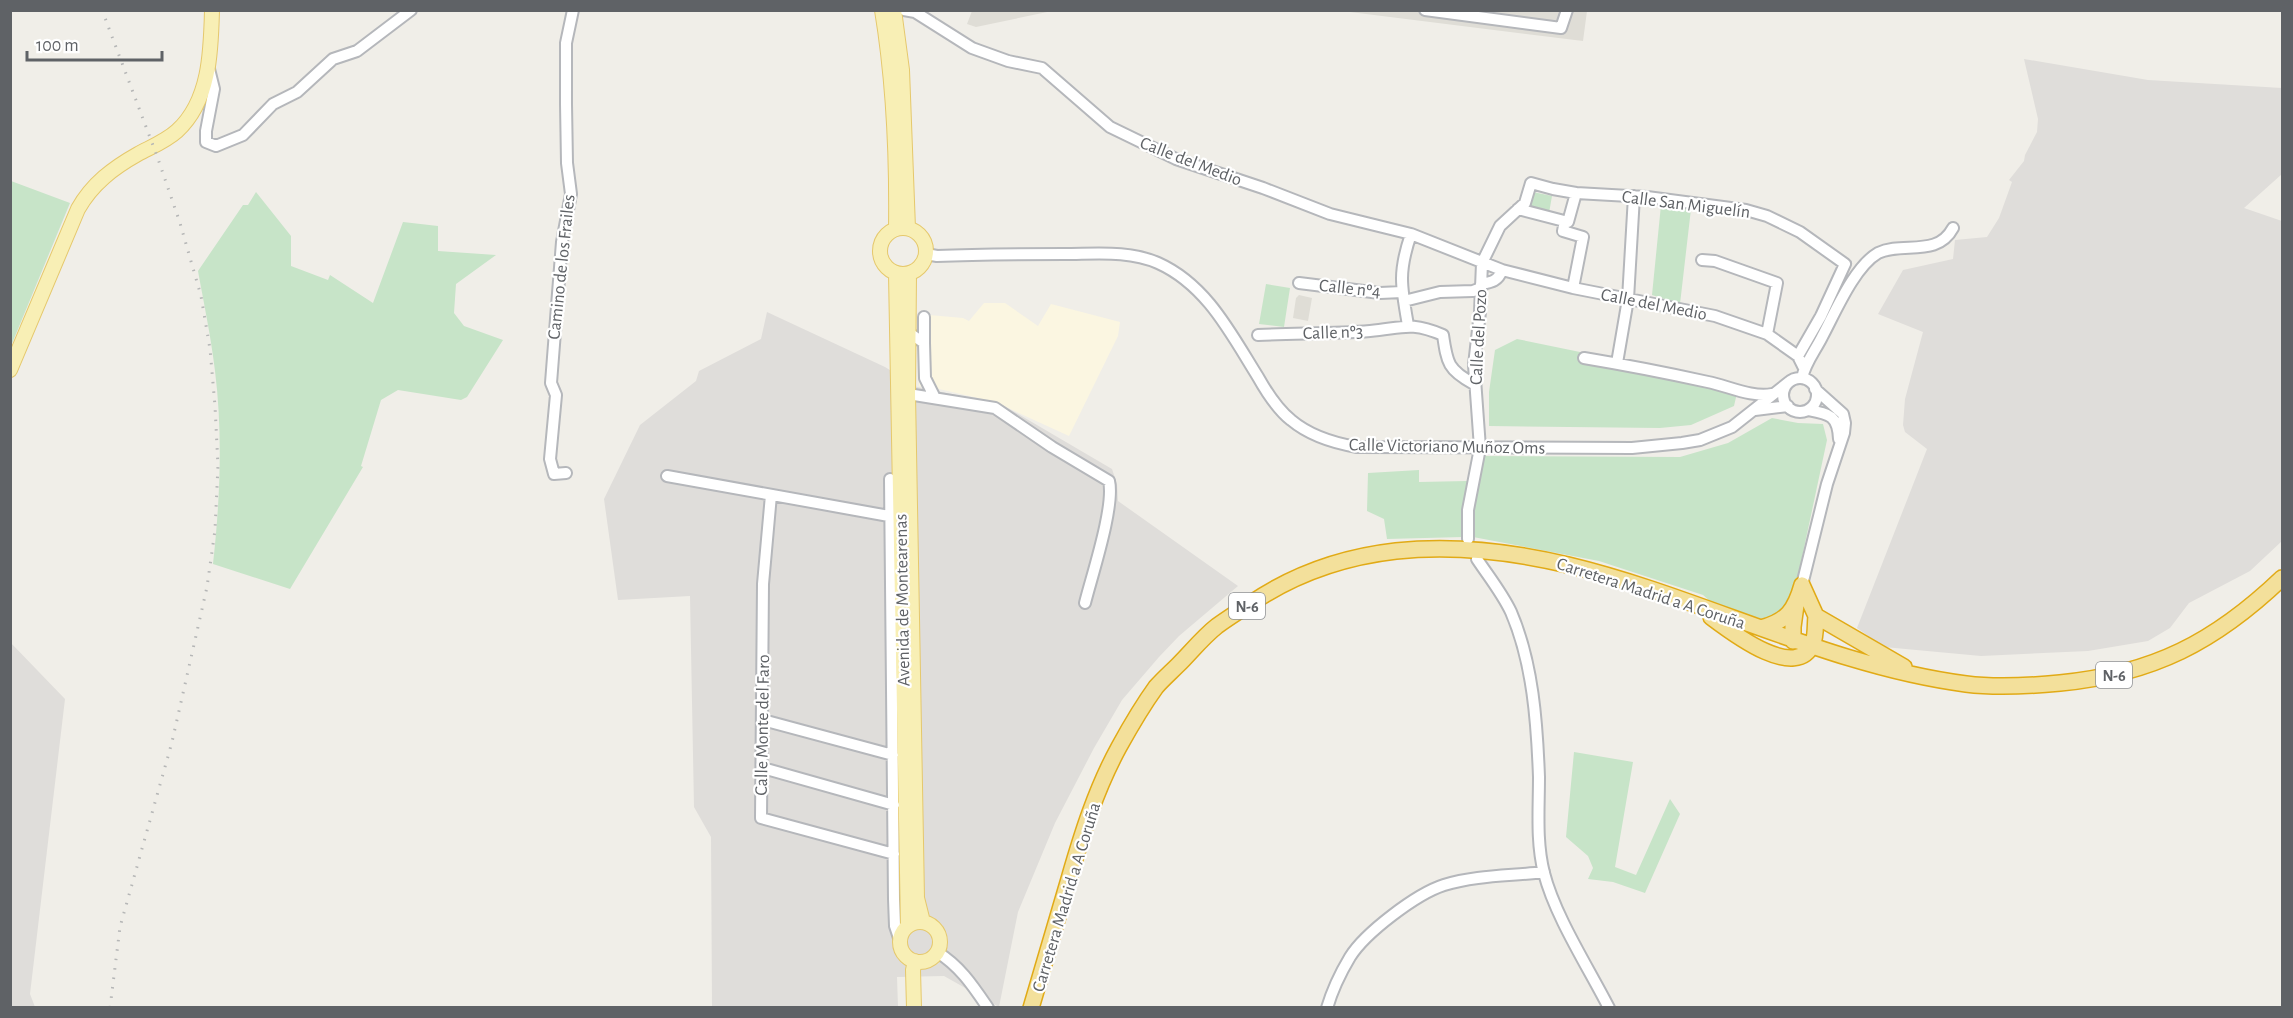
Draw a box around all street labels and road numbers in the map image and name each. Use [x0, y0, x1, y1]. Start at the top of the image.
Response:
street label: Calle del Medio [1137, 134, 1244, 190]
street label: Calle San Miguelín [1621, 188, 1751, 222]
street label: Camino de los Frailes [545, 194, 579, 341]
street label: Calle nº4 [1318, 277, 1382, 301]
street label: Calle del Medio [1599, 286, 1708, 324]
street label: Calle del Pozo [1467, 288, 1491, 385]
street label: Calle nº3 [1302, 323, 1364, 343]
street label: Calle Victoriano Muñoz Oms [1349, 436, 1545, 458]
street label: Avenida de Montearenas [892, 514, 914, 686]
street label: Carretera Madrid a A Coruña [1554, 555, 1747, 633]
road number: N-6 [1229, 593, 1265, 619]
street label: Calle Monte del Faro [753, 654, 773, 796]
road number: N-6 [2096, 662, 2132, 688]
street label: Carretera Madrid a A Coruña [1030, 800, 1104, 994]

